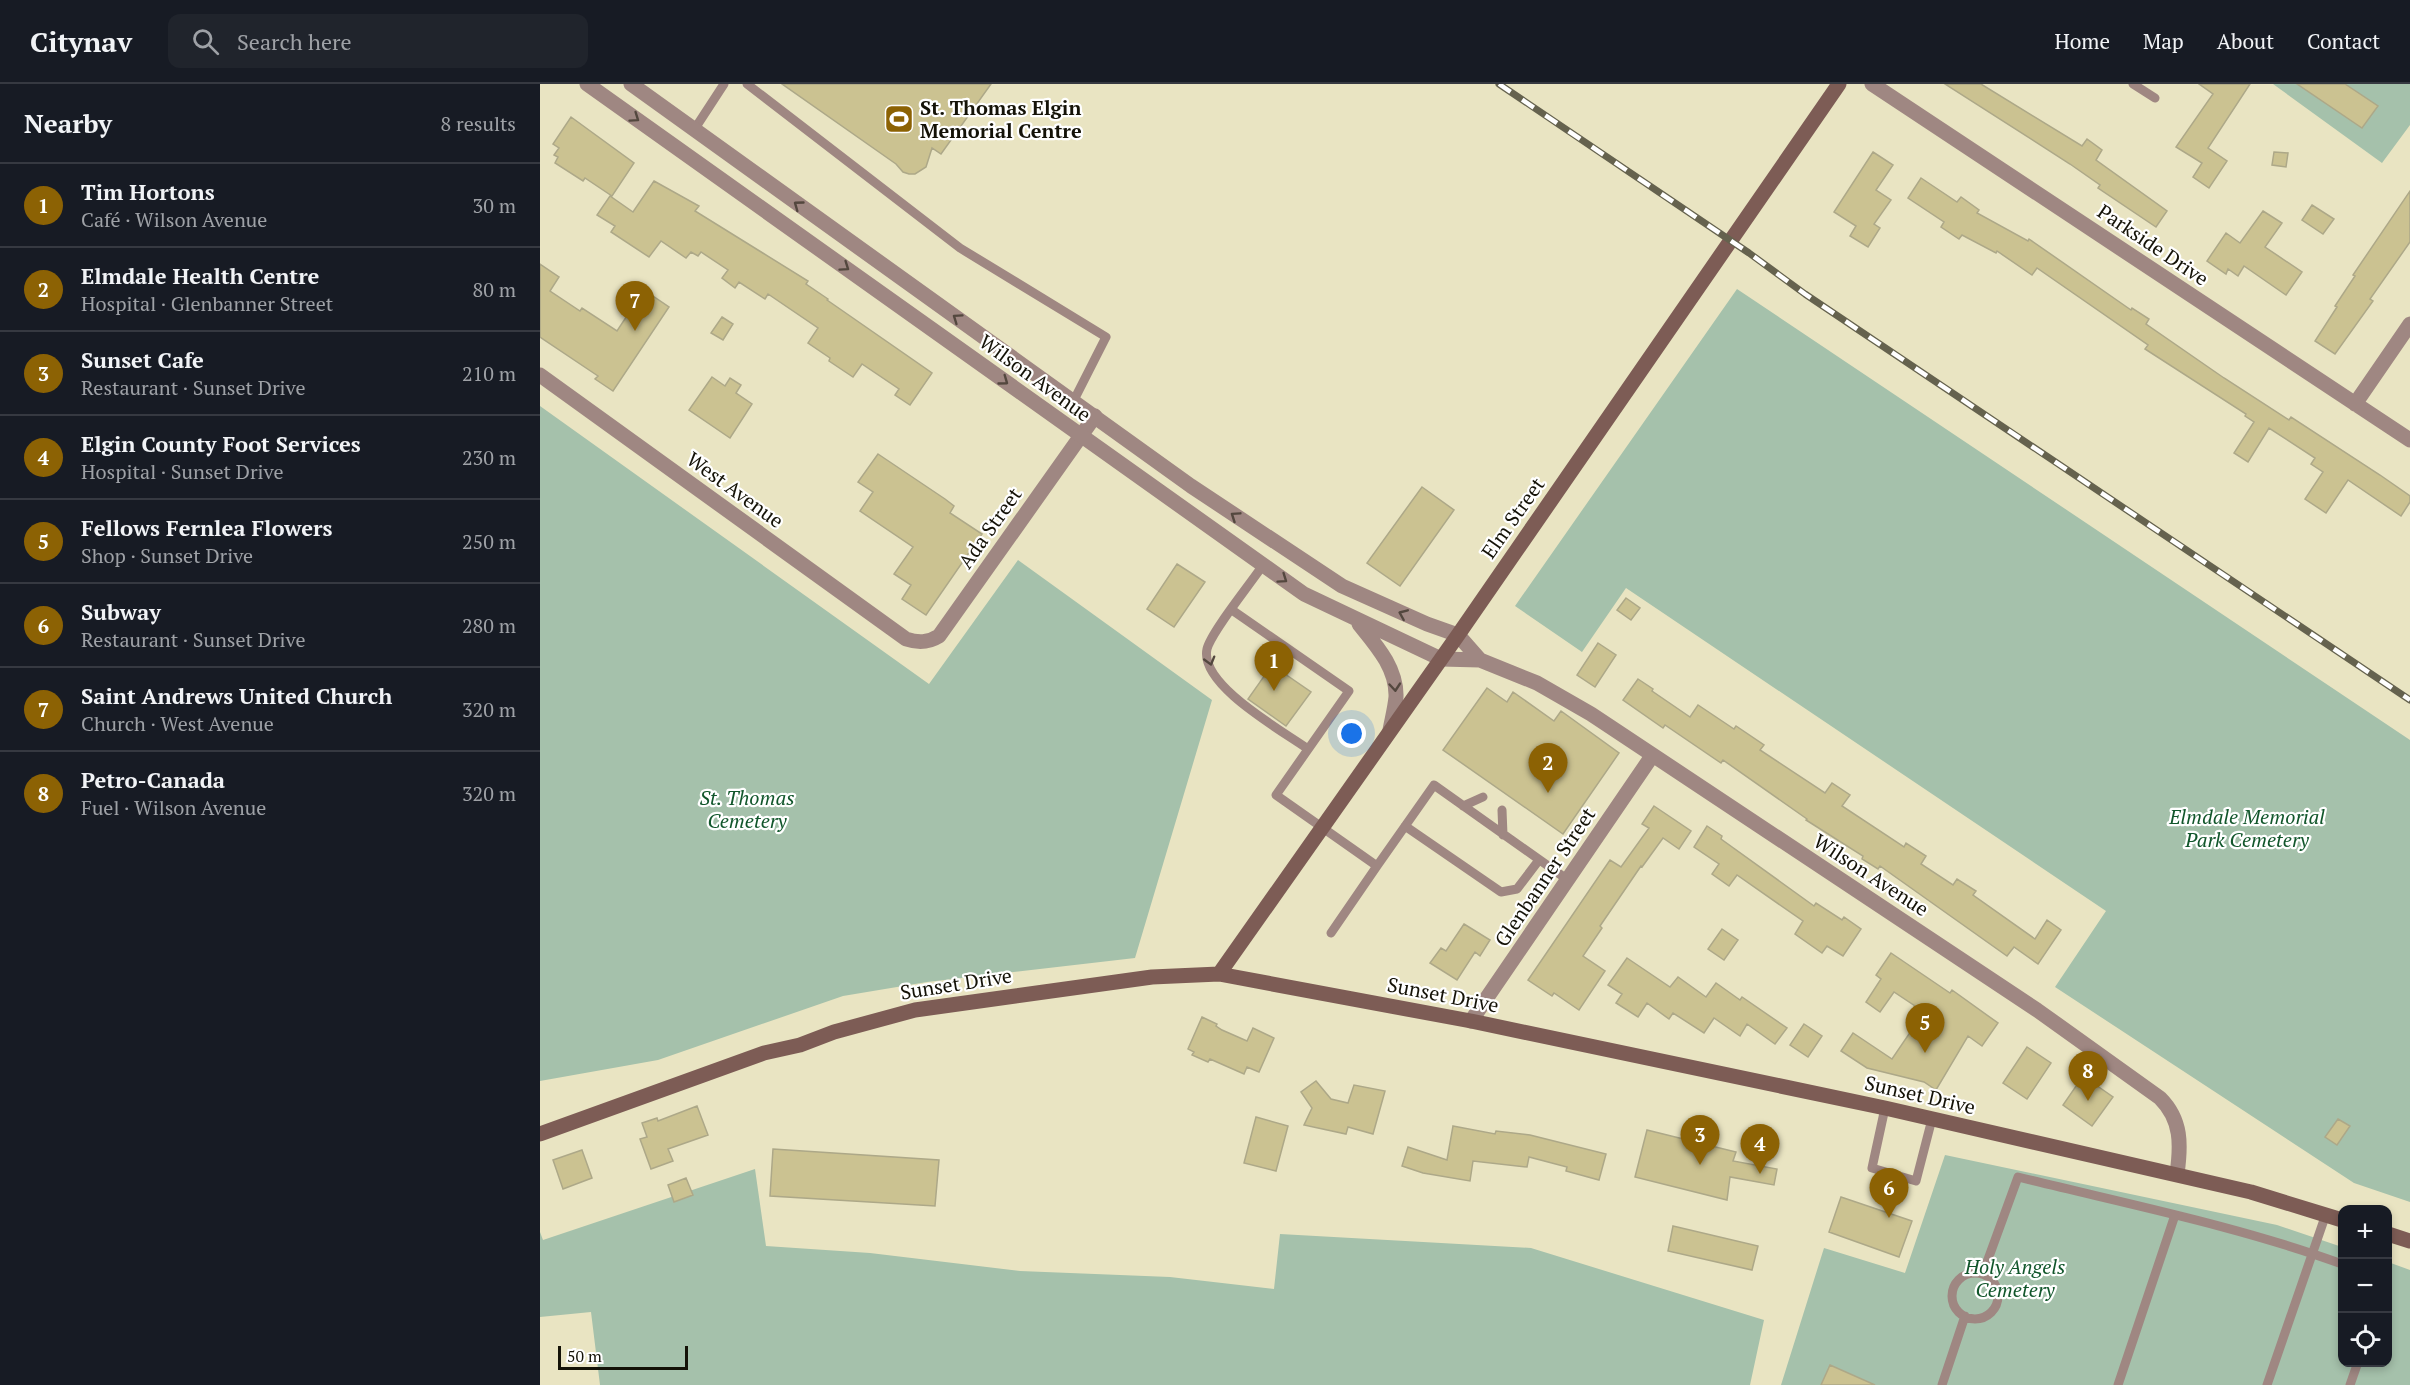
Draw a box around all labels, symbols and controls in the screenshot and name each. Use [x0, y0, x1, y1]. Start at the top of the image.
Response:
search box [168, 14, 588, 68]
text: Citynav [30, 23, 132, 60]
icon: search [189, 25, 222, 58]
text: Search here [237, 27, 352, 56]
text: Home [2054, 27, 2110, 55]
text: Map [2143, 27, 2184, 55]
text: About [2217, 27, 2274, 55]
text: Contact [2307, 27, 2380, 55]
place label: St. Thomas Elgin Memorial Centre [920, 94, 1082, 144]
sports icon: St. Thomas Elgin Memorial Centre [883, 103, 915, 135]
text: Nearby [24, 106, 112, 140]
text: 8 results [441, 110, 516, 137]
one-way arrow [628, 111, 639, 122]
text: Tim Hortons [81, 177, 215, 206]
text: 1 [38, 192, 49, 219]
text: 30 m [473, 192, 516, 219]
street label: Parkside Drive [2093, 197, 2214, 292]
one-way arrow [793, 201, 804, 212]
text: Café · Wilson Avenue [81, 206, 267, 233]
one-way arrow [839, 260, 850, 271]
text: Elmdale Health Centre [81, 261, 319, 290]
text: 2 [38, 276, 49, 303]
text: 80 m [473, 276, 516, 303]
pin: 7 [616, 282, 655, 331]
text: Hospital · Glenbanner Street [81, 290, 333, 317]
one-way arrow [952, 314, 963, 325]
street label: Wilson Avenue [974, 328, 1097, 427]
text: Sunset Cafe [81, 345, 204, 374]
text: 3 [38, 360, 49, 387]
text: 210 m [462, 360, 516, 387]
text: Restaurant · Sunset Drive [81, 374, 305, 401]
one-way arrow [997, 374, 1008, 385]
text: Elgin County Foot Services [81, 429, 361, 458]
text: 4 [38, 444, 49, 471]
text: 230 m [462, 444, 516, 471]
street label: West Avenue [681, 445, 789, 534]
text: Hospital · Sunset Drive [81, 458, 283, 485]
street label: Elm Street [1475, 471, 1551, 564]
street label: Ada Street [952, 481, 1028, 574]
one-way arrow [1231, 512, 1242, 523]
text: Fellows Fernlea Flowers [81, 513, 332, 542]
text: 5 [38, 528, 49, 555]
text: 250 m [462, 528, 516, 555]
text: Shop · Sunset Drive [81, 542, 253, 569]
one-way arrow [1276, 572, 1287, 583]
text: Subway [81, 597, 161, 626]
one-way arrow [1399, 609, 1410, 621]
text: 6 [38, 612, 49, 639]
text: 280 m [462, 612, 516, 639]
text: Restaurant · Sunset Drive [81, 626, 305, 653]
pin: 1 [1254, 642, 1294, 691]
one-way arrow [1203, 655, 1215, 666]
text: Saint Andrews United Church [81, 681, 392, 710]
one-way arrow [1388, 682, 1401, 691]
text: 7 [38, 696, 49, 723]
text: 320 m [462, 696, 516, 723]
text: Church · West Avenue [81, 710, 274, 737]
your location [1337, 719, 1366, 748]
pin: 2 [1528, 744, 1568, 793]
text: Petro-Canada [81, 765, 225, 794]
text: 8 [38, 780, 49, 807]
text: 320 m [462, 780, 516, 807]
park label: St. Thomas Cemetery [699, 784, 795, 834]
text: Fuel · Wilson Avenue [81, 794, 266, 821]
street label: Glenbanner Street [1488, 801, 1602, 952]
park label: Elmdale Memorial Park Cemetery [2168, 803, 2325, 853]
street label: Wilson Avenue [1808, 827, 1934, 922]
street label: Sunset Drive [898, 961, 1014, 1006]
street label: Sunset Drive [1385, 970, 1501, 1019]
pin: 5 [1906, 1004, 1944, 1053]
pin: 8 [2068, 1052, 2108, 1101]
street label: Sunset Drive [1862, 1069, 1978, 1120]
pin: 3 [1680, 1116, 1720, 1165]
pin: 4 [1740, 1124, 1780, 1174]
pin: 6 [1870, 1168, 1908, 1218]
map controls [2338, 1205, 2392, 1367]
button: + [2338, 1205, 2392, 1259]
park label: Holy Angels Cemetery [1964, 1253, 2065, 1303]
button: − [2338, 1259, 2392, 1313]
button: locate [2338, 1313, 2392, 1367]
scale bar [558, 1343, 688, 1370]
text: 50 m [567, 1345, 602, 1367]

